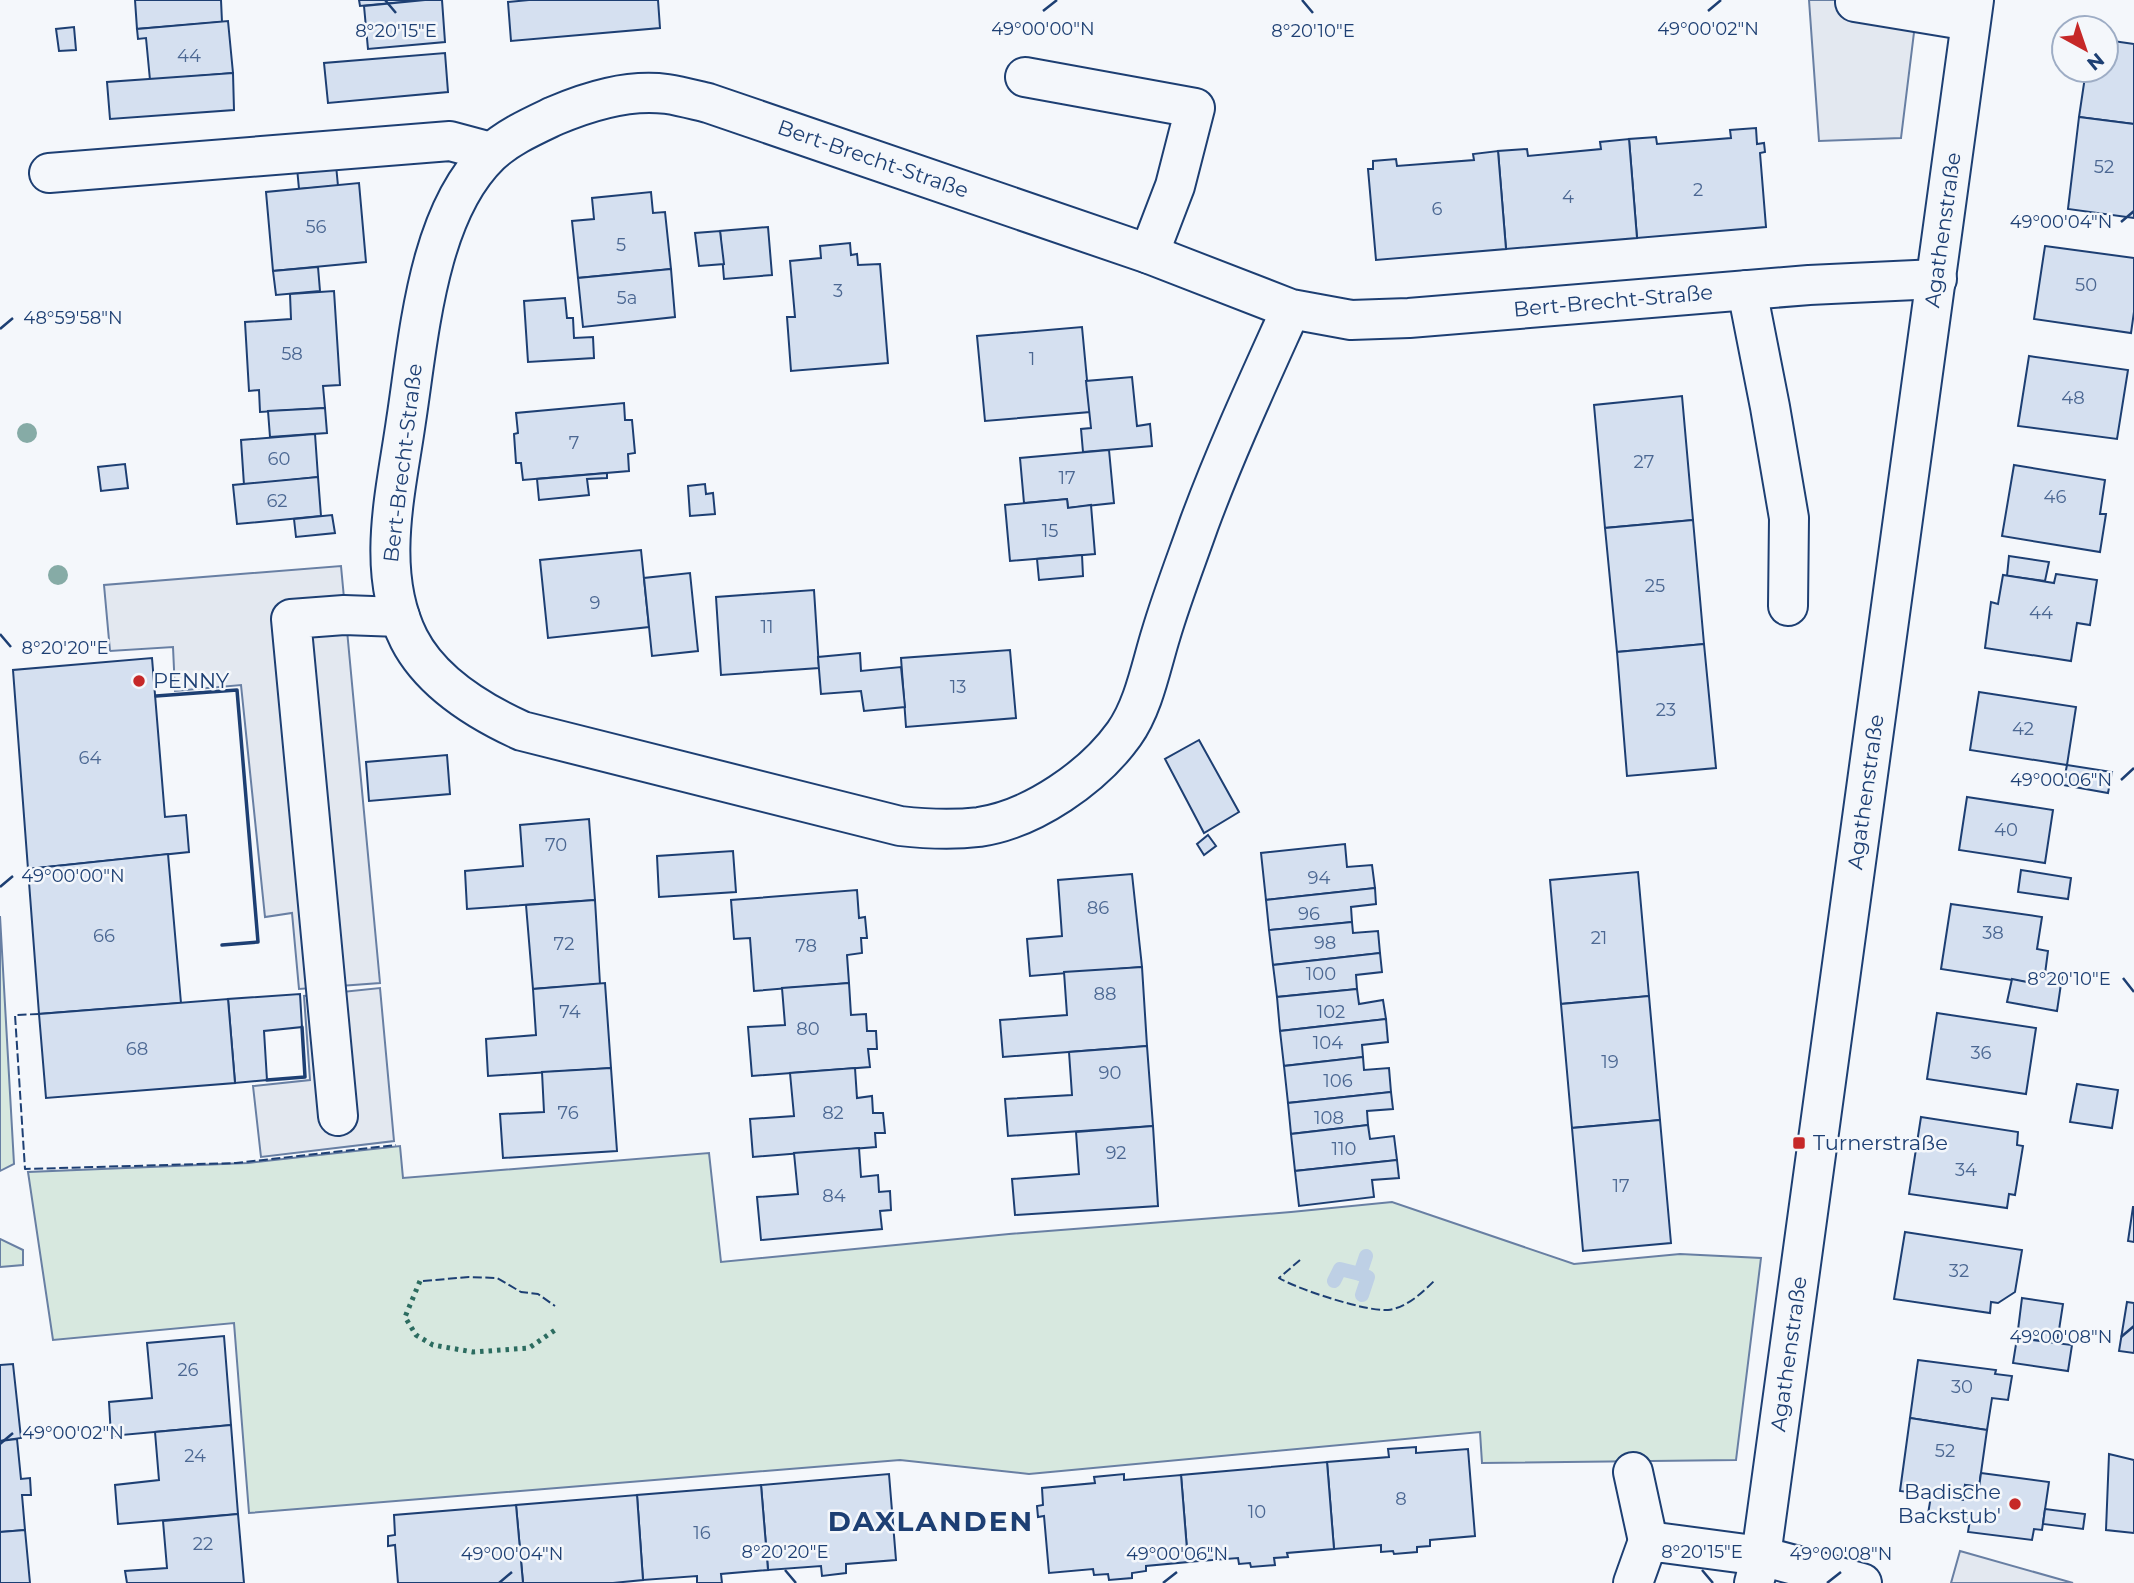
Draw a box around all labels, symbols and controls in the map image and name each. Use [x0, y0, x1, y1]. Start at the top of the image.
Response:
north arrow [2050, 14, 2120, 84]
text: 49°00'00"N [991, 18, 1095, 40]
text: 49°00'02"N [1657, 18, 1759, 40]
text: 8°20'15"E [355, 20, 437, 42]
text: 8°20'10"E [1271, 20, 1355, 42]
house number: 44 [177, 45, 201, 67]
text: N [2082, 48, 2109, 75]
street label: Bert-Brecht-Straße [774, 114, 972, 203]
street label: Agathenstraße [1919, 151, 1966, 309]
house number: 52 [2094, 156, 2114, 178]
house number: 2 [1693, 179, 1703, 201]
house number: 4 [1562, 186, 1574, 208]
house number: 6 [1432, 198, 1443, 220]
text: 49°00'04"N [2010, 211, 2112, 233]
house number: 56 [305, 216, 327, 238]
house number: 5 [616, 234, 626, 256]
house number: 50 [2075, 274, 2097, 296]
street label: Bert-Brecht-Straße [1512, 279, 1714, 322]
house number: 3 [833, 280, 843, 302]
house number: 5a [617, 287, 637, 309]
text: 48°59'58"N [23, 307, 123, 329]
house number: 58 [281, 343, 303, 365]
house number: 1 [1029, 348, 1035, 370]
street label: Bert-Brecht-Straße [378, 362, 427, 564]
house number: 48 [2061, 387, 2085, 409]
house number: 7 [569, 432, 579, 454]
house number: 60 [268, 448, 290, 470]
house number: 27 [1634, 451, 1654, 473]
house number: 17 [1058, 467, 1076, 489]
house number: 46 [2044, 486, 2066, 508]
house number: 62 [266, 490, 288, 512]
house number: 15 [1042, 520, 1058, 542]
house number: 25 [1645, 575, 1665, 597]
house number: 9 [590, 592, 601, 614]
house number: 44 [2029, 602, 2053, 624]
house number: 11 [761, 616, 774, 638]
text: 8°20'20"E [22, 637, 108, 659]
place label: PENNY [153, 668, 230, 693]
marker: PENNY [131, 673, 147, 689]
house number: 13 [950, 676, 966, 698]
house number: 23 [1656, 699, 1676, 721]
street label: Agathenstraße [1842, 713, 1889, 871]
house number: 42 [2012, 718, 2034, 740]
house number: 64 [79, 747, 102, 769]
text: 49°00'06"N [2010, 769, 2112, 791]
house number: 40 [1994, 819, 2018, 841]
house number: 70 [545, 834, 567, 856]
text: 49°00'00"N [21, 865, 125, 887]
house number: 94 [1308, 867, 1331, 889]
house number: 86 [1087, 897, 1109, 919]
house number: 96 [1298, 903, 1320, 925]
house number: 38 [1982, 922, 2004, 944]
house number: 66 [93, 925, 115, 947]
house number: 21 [1591, 927, 1607, 949]
house number: 98 [1314, 932, 1336, 954]
house number: 72 [554, 933, 574, 955]
house number: 78 [795, 935, 817, 957]
house number: 100 [1306, 963, 1336, 985]
text: 8°20'10"E [2027, 968, 2111, 990]
house number: 88 [1094, 983, 1116, 1005]
house number: 74 [559, 1001, 581, 1023]
house number: 102 [1317, 1001, 1345, 1023]
house number: 80 [796, 1018, 820, 1040]
house number: 104 [1313, 1032, 1343, 1054]
house number: 68 [126, 1038, 148, 1060]
house number: 36 [1970, 1042, 1992, 1064]
house number: 19 [1601, 1051, 1619, 1073]
house number: 90 [1099, 1062, 1121, 1084]
house number: 106 [1323, 1070, 1353, 1092]
house number: 76 [557, 1102, 579, 1124]
house number: 82 [822, 1102, 844, 1124]
house number: 108 [1314, 1107, 1344, 1129]
place label: Turnerstraße [1813, 1130, 1948, 1155]
marker: Turnerstraße [1791, 1135, 1807, 1151]
house number: 110 [1332, 1138, 1356, 1160]
house number: 92 [1105, 1142, 1127, 1164]
house number: 34 [1955, 1159, 1977, 1181]
house number: 17 [1612, 1175, 1630, 1197]
house number: 84 [822, 1185, 846, 1207]
house number: 32 [1949, 1260, 1969, 1282]
street label: Agathenstraße [1765, 1275, 1812, 1433]
text: 49°00'08"N [2010, 1326, 2112, 1348]
house number: 26 [177, 1359, 199, 1381]
house number: 30 [1951, 1376, 1973, 1398]
text: 49°00'02"N [22, 1422, 124, 1444]
house number: 52 [1935, 1440, 1955, 1462]
house number: 24 [184, 1445, 206, 1467]
place label: Badische Backstub' [1898, 1479, 2001, 1528]
house number: 8 [1395, 1488, 1407, 1510]
marker: Badische Backstub' [2007, 1496, 2023, 1512]
house number: 10 [1248, 1501, 1266, 1523]
district label: DAXLANDEN [828, 1504, 1034, 1538]
house number: 16 [693, 1522, 711, 1544]
house number: 22 [193, 1533, 213, 1555]
text: 8°20'20"E [742, 1541, 828, 1563]
text: 8°20'15"E [1661, 1541, 1743, 1563]
text: 49°00'04"N [461, 1543, 563, 1565]
text: 49°00'06"N [1126, 1543, 1228, 1565]
text: 49°00'08"N [1790, 1543, 1892, 1565]

